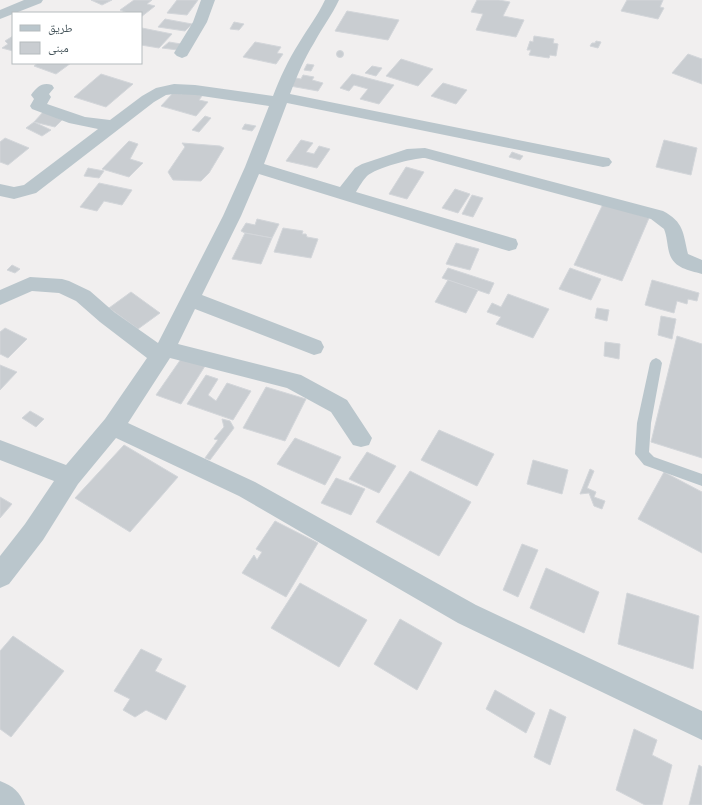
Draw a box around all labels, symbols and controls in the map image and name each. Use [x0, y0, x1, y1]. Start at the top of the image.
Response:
legend [12, 12, 142, 64]
text: طريق [48, 20, 73, 35]
text: مبنى [48, 40, 69, 55]

